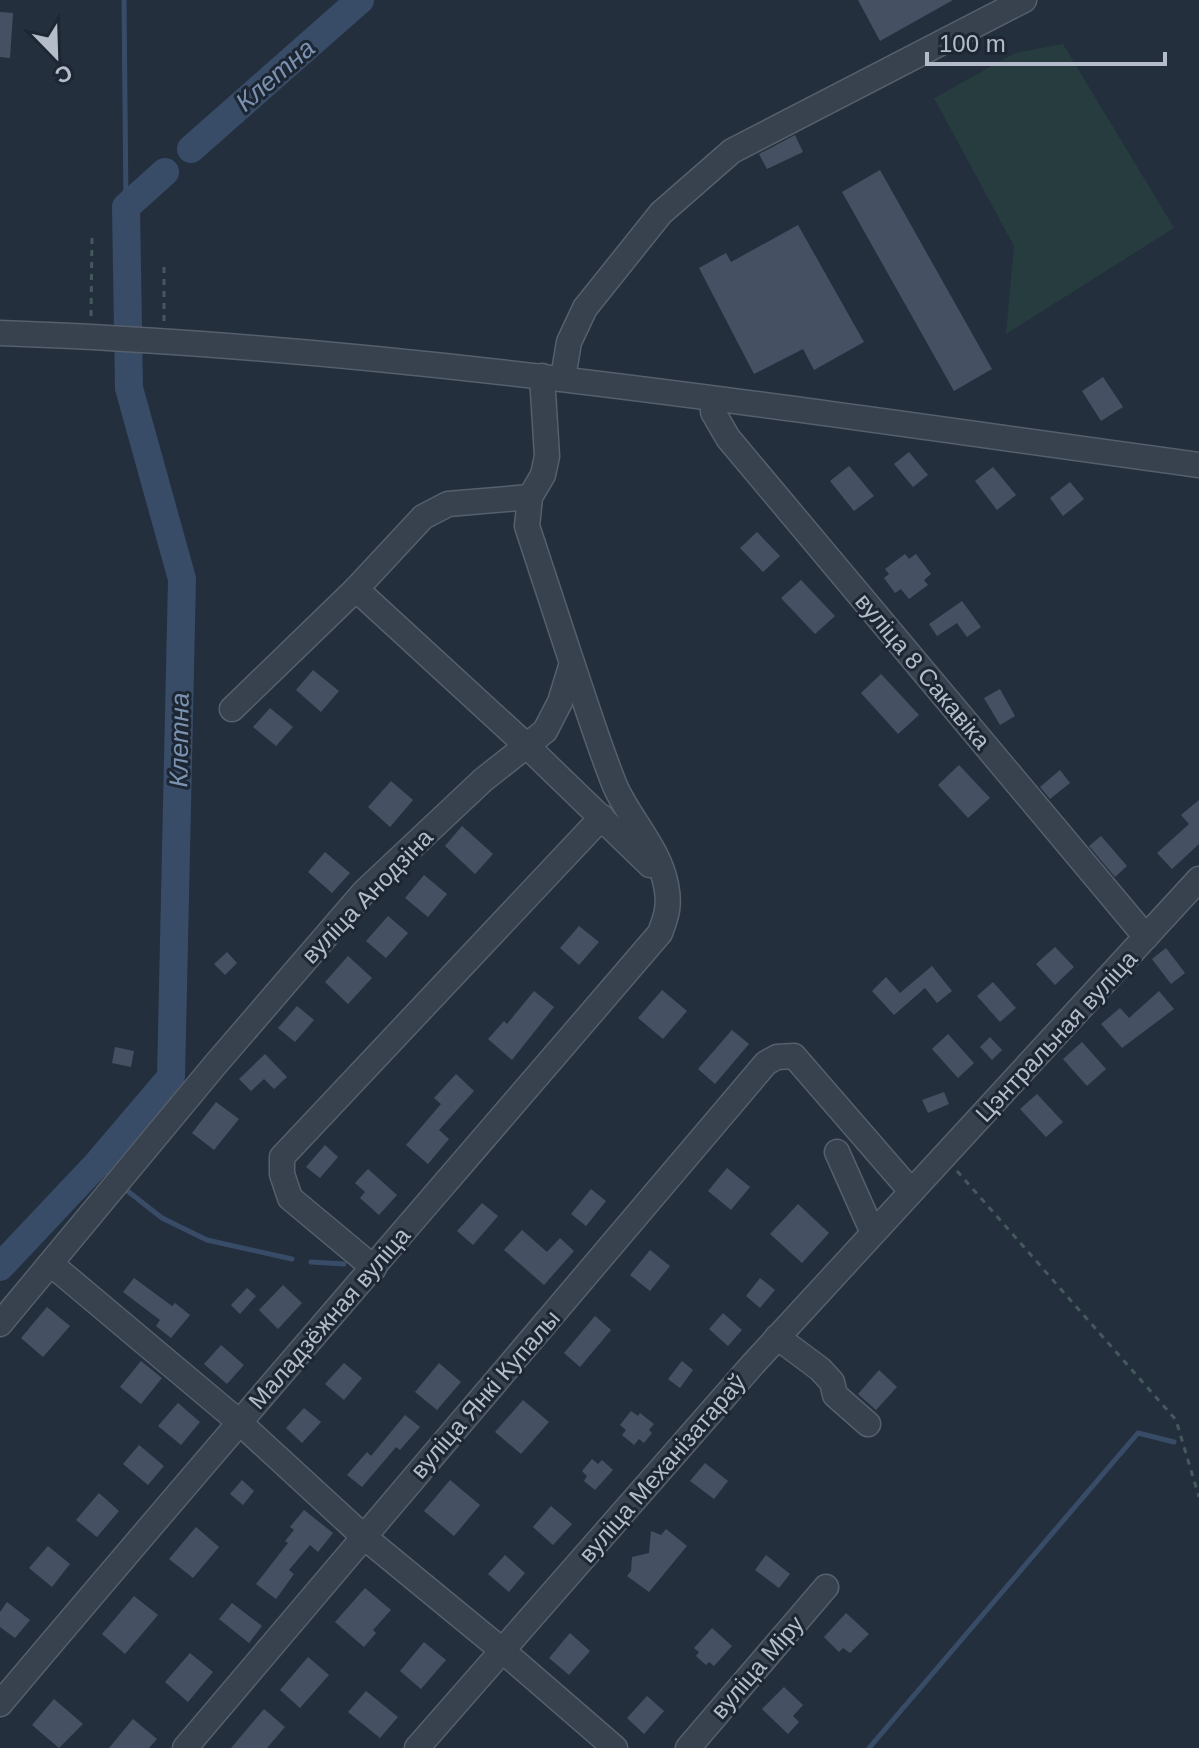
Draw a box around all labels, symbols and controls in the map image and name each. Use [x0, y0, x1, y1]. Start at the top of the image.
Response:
north arrow [16, 16, 96, 96]
scale bar [927, 16, 1165, 66]
text: 100 m [939, 30, 1006, 57]
water label: Клетна [229, 33, 321, 117]
text: С [51, 59, 76, 89]
street label: вуліца 8 Сакавіка [850, 588, 996, 755]
water label: Клетна [163, 692, 195, 788]
street label: вуліца Анодзіна [296, 823, 438, 969]
street label: Цэнтральная вуліца [970, 944, 1143, 1127]
street label: Маладзёжная вуліца [243, 1221, 416, 1414]
street label: вуліца Янкі Купалы [405, 1305, 565, 1483]
street label: вуліца Механізатараў [573, 1369, 751, 1567]
street label: вуліца Міру [705, 1610, 809, 1724]

